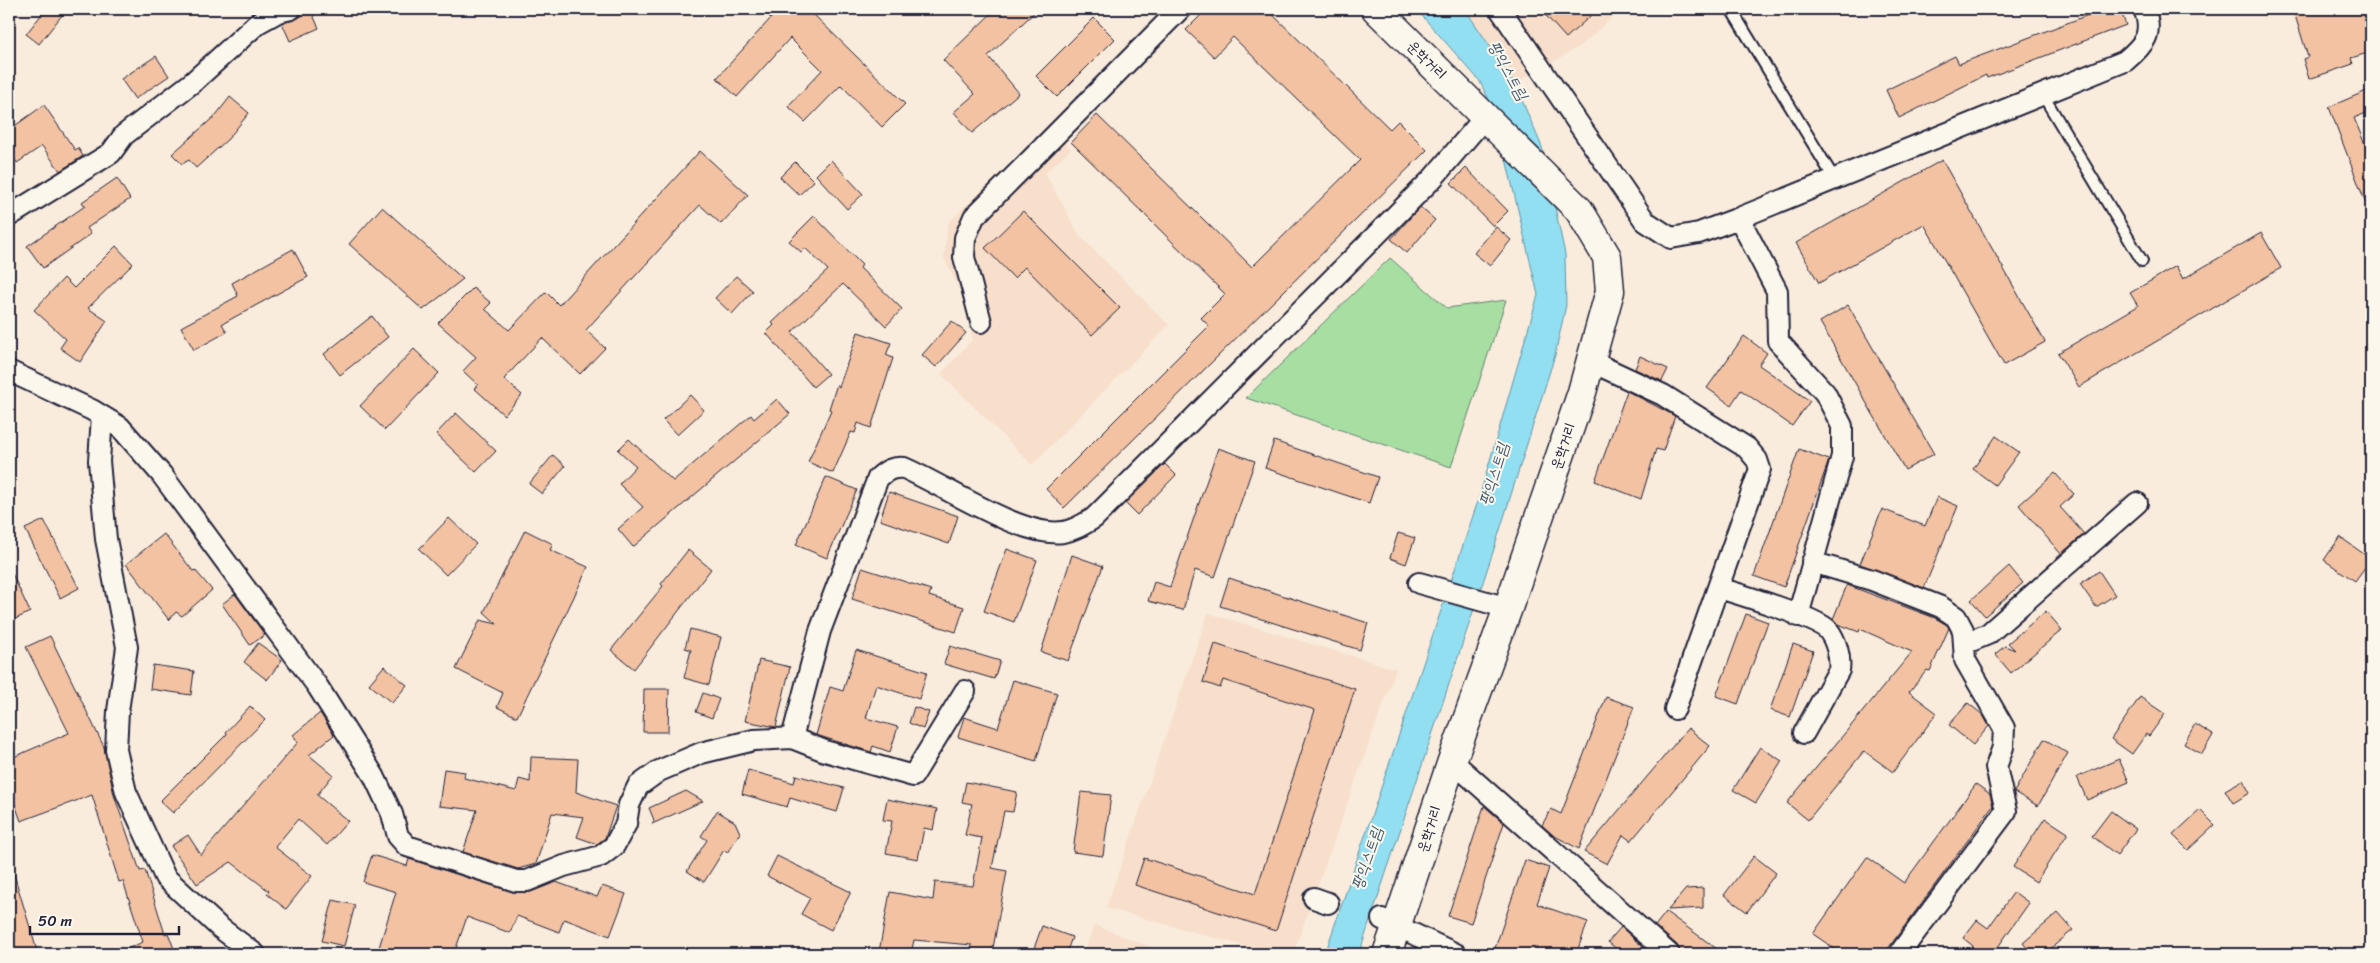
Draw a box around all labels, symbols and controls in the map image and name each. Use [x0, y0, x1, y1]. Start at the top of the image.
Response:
street label: 운학거리 [1401, 34, 1453, 86]
water label: 팡익스트림 [1480, 35, 1537, 106]
street label: 운학거리 [1543, 419, 1583, 473]
water label: 팡익스트림 [1470, 438, 1517, 509]
street label: 운학거리 [1409, 802, 1449, 856]
water label: 팡익스트림 [1342, 822, 1391, 893]
scale bar [30, 903, 179, 935]
text: 50 m [38, 908, 73, 934]

